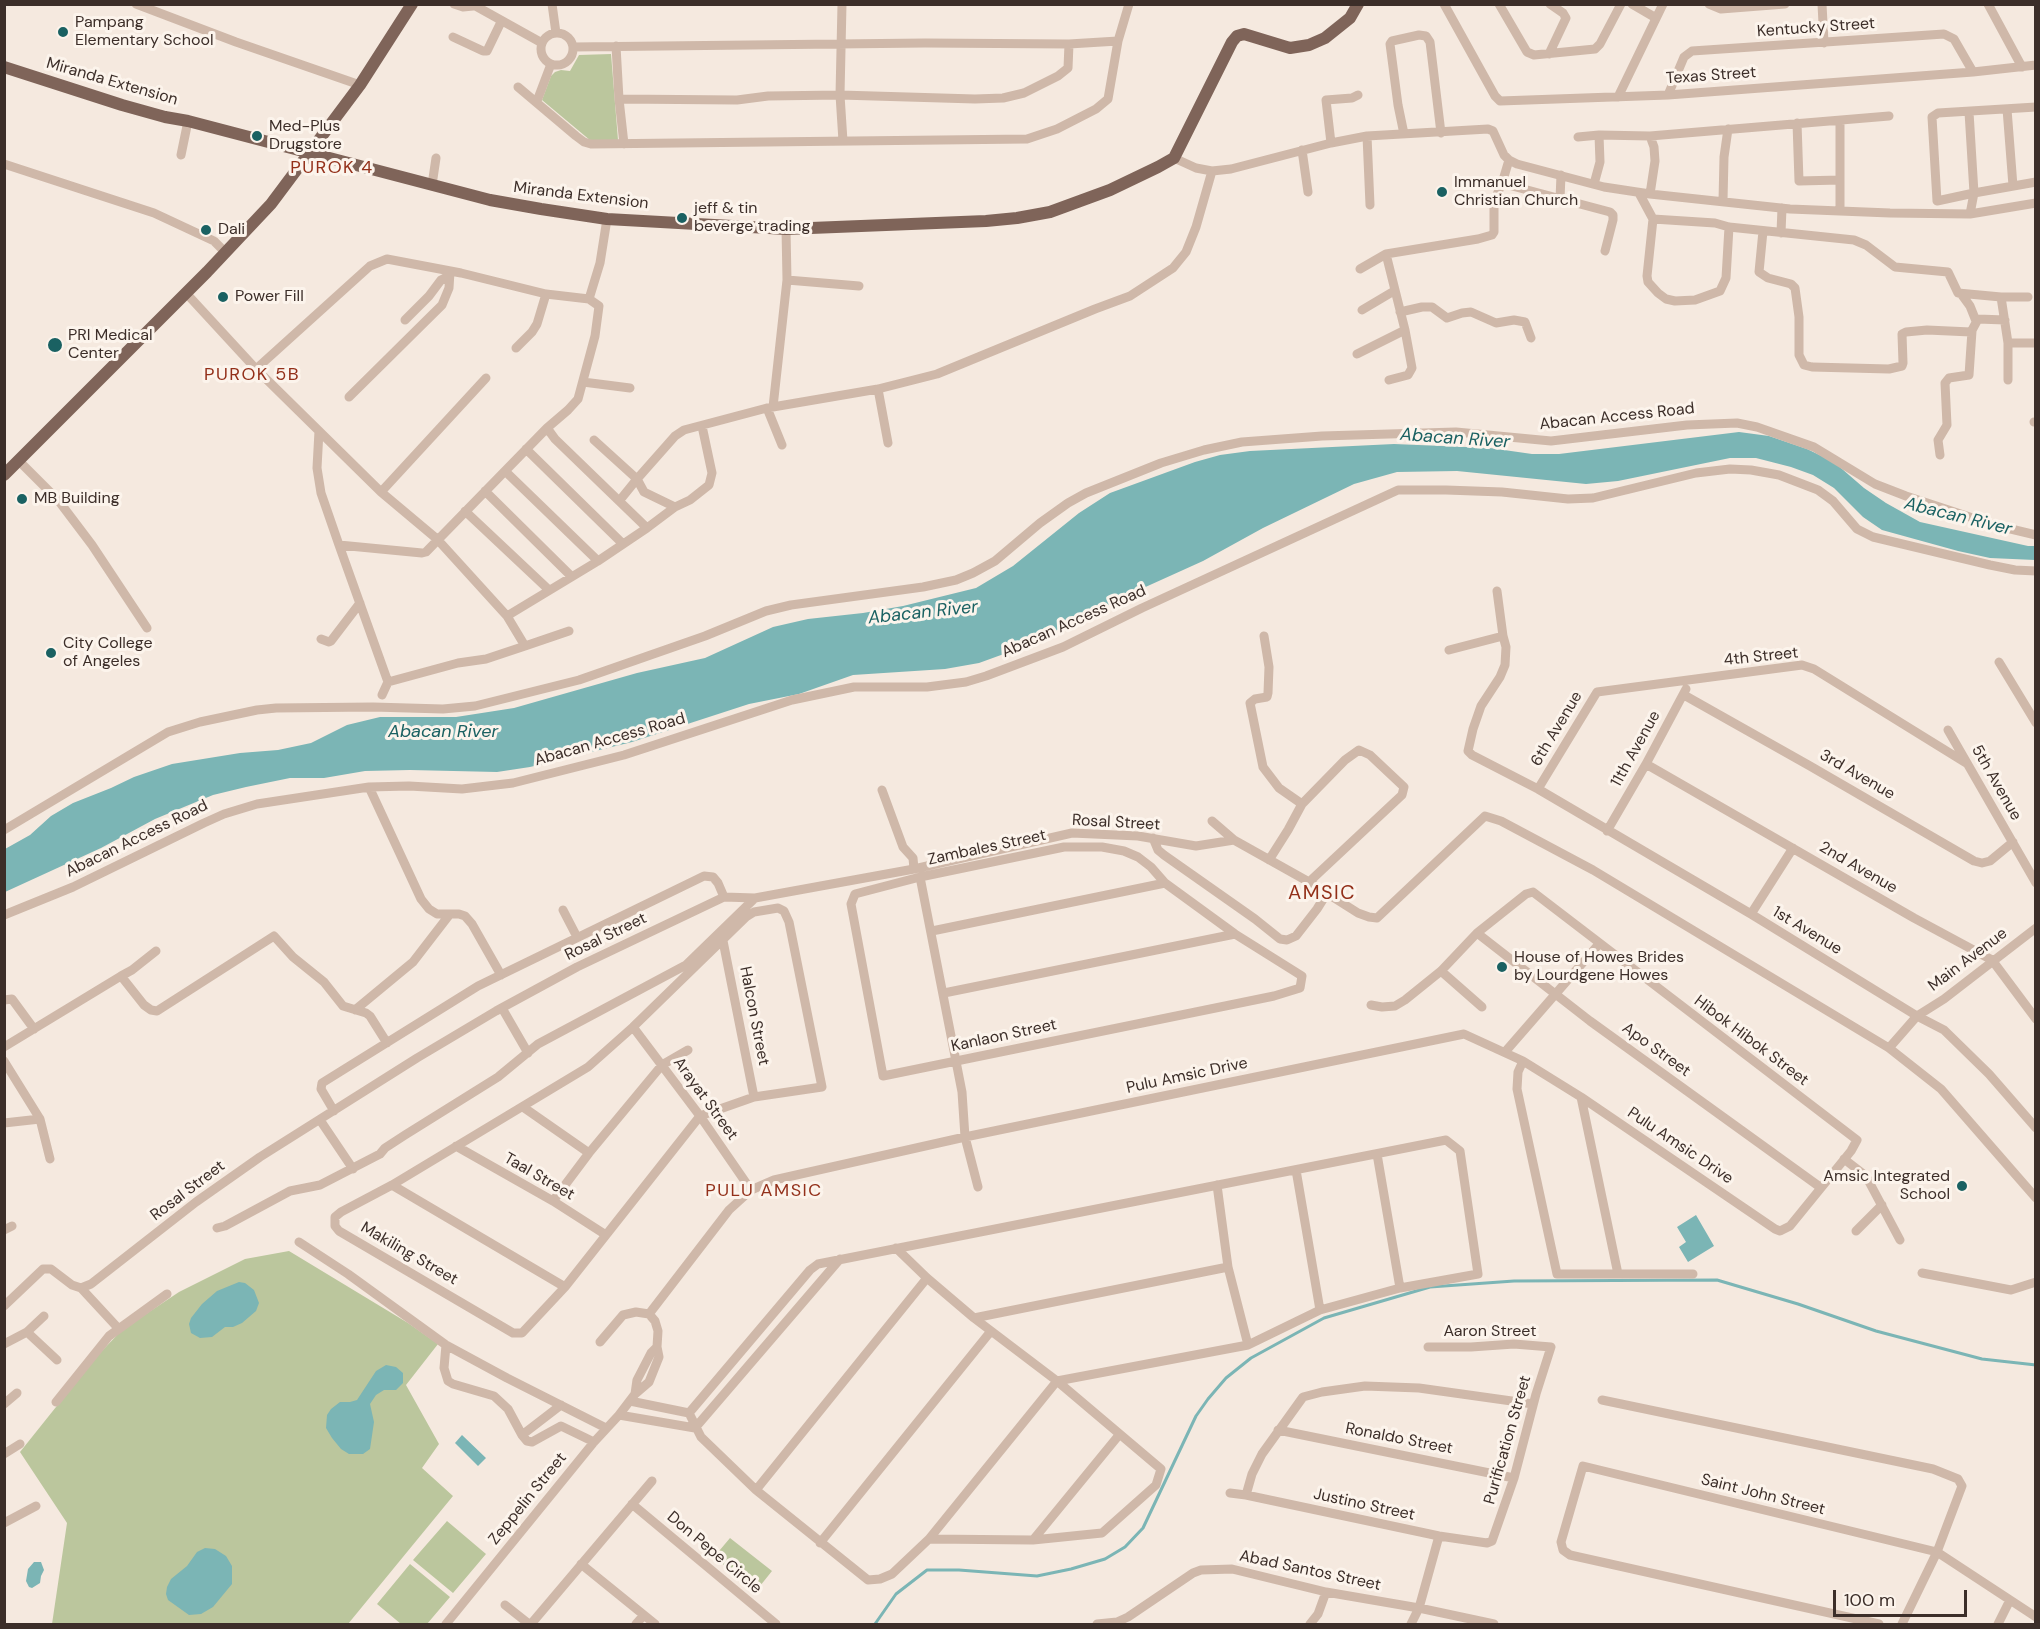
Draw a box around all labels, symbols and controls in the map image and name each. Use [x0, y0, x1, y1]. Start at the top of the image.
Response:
place label: Pampang Elementary School [75, 13, 213, 51]
street label: Kentucky Street [1756, 14, 1876, 42]
marker: Pampang Elementary School [56, 25, 70, 39]
street label: Miranda Extension [44, 54, 180, 110]
street label: Texas Street [1665, 63, 1757, 89]
place label: Med-Plus Drugstore [269, 117, 342, 155]
marker: Med-Plus Drugstore [250, 129, 264, 143]
district label: PUROK 4 [290, 157, 374, 179]
place label: Immanuel Christian Church [1454, 173, 1578, 211]
street label: Miranda Extension [512, 178, 650, 214]
marker: Immanuel Christian Church [1435, 185, 1449, 199]
place label: jeff & tin beverge trading [694, 199, 810, 237]
marker: jeff & tin beverge trading [675, 211, 689, 225]
place label: Dali [218, 220, 245, 240]
marker: Dali [199, 223, 213, 237]
place label: Power Fill [235, 287, 304, 307]
marker: Power Fill [216, 290, 230, 304]
place label: PRI Medical Center [68, 326, 153, 364]
marker: PRI Medical Center [46, 336, 64, 354]
district label: PUROK 5B [204, 364, 300, 386]
street label: Abacan Access Road [1539, 399, 1695, 435]
water label: Abacan River [1399, 424, 1511, 454]
place label: MB Building [34, 489, 120, 509]
marker: MB Building [15, 492, 29, 506]
water label: Abacan River [1902, 493, 2014, 541]
street label: Abacan Access Road [999, 582, 1149, 662]
water label: Abacan River [867, 597, 979, 629]
place label: City College of Angeles [63, 634, 153, 672]
street label: 4th Street [1723, 644, 1799, 670]
marker: City College of Angeles [44, 646, 58, 660]
street label: 6th Avenue [1527, 688, 1587, 770]
street label: 11th Avenue [1607, 708, 1665, 790]
street label: Abacan Access Road [532, 709, 688, 771]
water label: Abacan River [388, 721, 498, 743]
street label: 5th Avenue [1967, 742, 2025, 824]
street label: 3rd Avenue [1816, 746, 1898, 804]
street label: Abacan Access Road [63, 796, 211, 882]
street label: Rosal Street [1071, 811, 1161, 835]
street label: Zambales Street [926, 826, 1048, 870]
street label: 2nd Avenue [1816, 838, 1900, 898]
district label: AMSIC [1288, 882, 1356, 906]
street label: 1st Avenue [1769, 903, 1845, 959]
street label: Rosal Street [562, 909, 650, 965]
street label: Main Avenue [1925, 924, 2011, 996]
place label: House of Howes Brides by Lourdgene Howes [1514, 948, 1684, 986]
marker: House of Howes Brides by Lourdgene Howes [1495, 960, 1509, 974]
street label: Halcon Street [735, 965, 773, 1067]
street label: Hibok Hibok Street [1690, 992, 1812, 1090]
street label: Kanlaon Street [949, 1015, 1059, 1057]
street label: Apo Street [1618, 1019, 1694, 1081]
street label: Arayat Street [669, 1054, 741, 1144]
street label: Pulu Amsic Drive [1125, 1054, 1249, 1098]
street label: Pulu Amsic Drive [1623, 1104, 1737, 1188]
street label: Taal Street [500, 1149, 578, 1205]
street label: Rosal Street [147, 1157, 229, 1225]
place label: Amsic Integrated School [1823, 1167, 1950, 1205]
marker: Amsic Integrated School [1955, 1179, 1969, 1193]
district label: PULU AMSIC [705, 1180, 823, 1202]
street label: Makiling Street [357, 1218, 461, 1290]
street label: Aaron Street [1444, 1322, 1536, 1342]
street label: Purification Street [1480, 1373, 1536, 1507]
street label: Ronaldo Street [1344, 1419, 1454, 1459]
street label: Zeppelin Street [485, 1449, 571, 1549]
street label: Saint John Street [1699, 1470, 1827, 1520]
street label: Justino Street [1312, 1485, 1416, 1525]
street label: Don Pepe Circle [663, 1508, 765, 1598]
street label: Abad Santos Street [1238, 1547, 1382, 1595]
scale bar [1836, 1578, 1970, 1616]
text: 100 m [1844, 1588, 1895, 1612]

